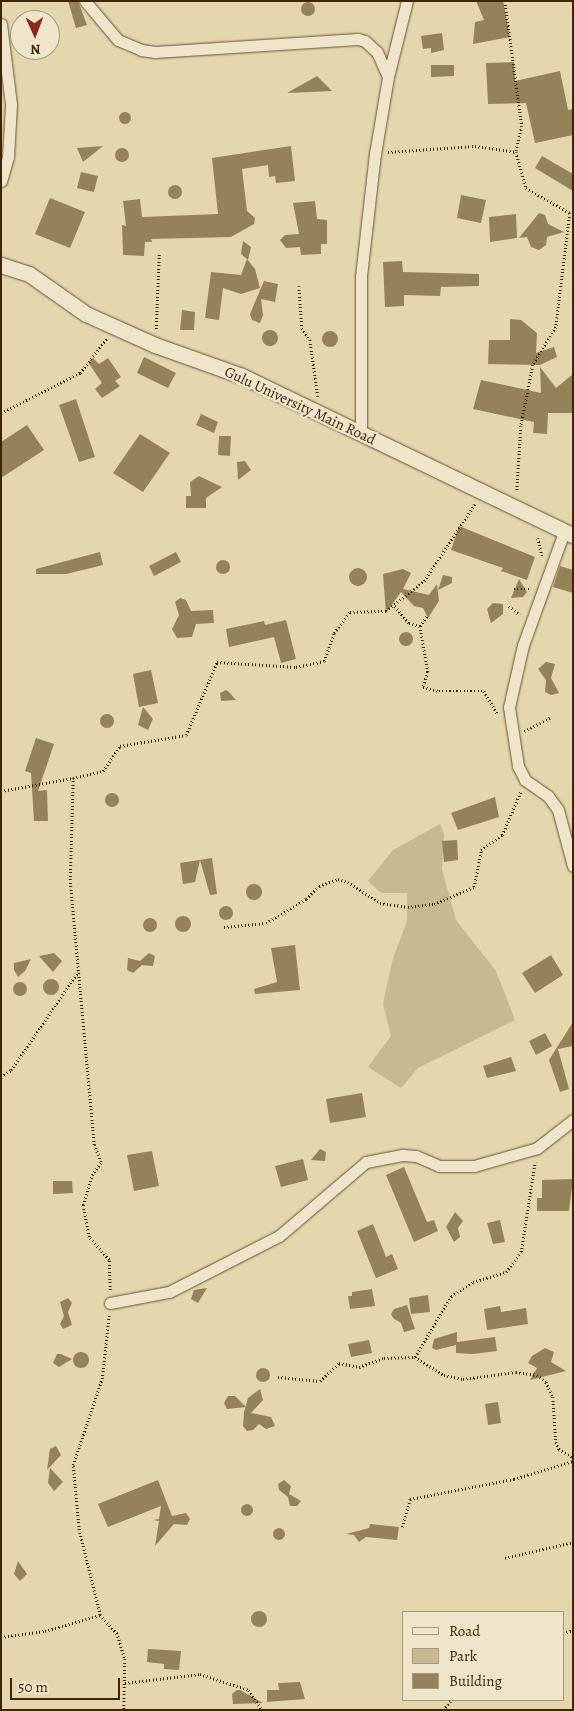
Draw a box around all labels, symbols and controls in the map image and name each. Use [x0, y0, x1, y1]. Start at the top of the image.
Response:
north arrow [10, 10, 60, 60]
text: N [30, 40, 41, 59]
street label: Gulu University Main Road [221, 363, 379, 449]
legend [402, 1611, 564, 1701]
text: Road [449, 1621, 480, 1641]
text: Park [449, 1646, 477, 1666]
scale bar [12, 1668, 122, 1700]
text: Building [449, 1671, 502, 1691]
text: 50 m [18, 1677, 48, 1697]

